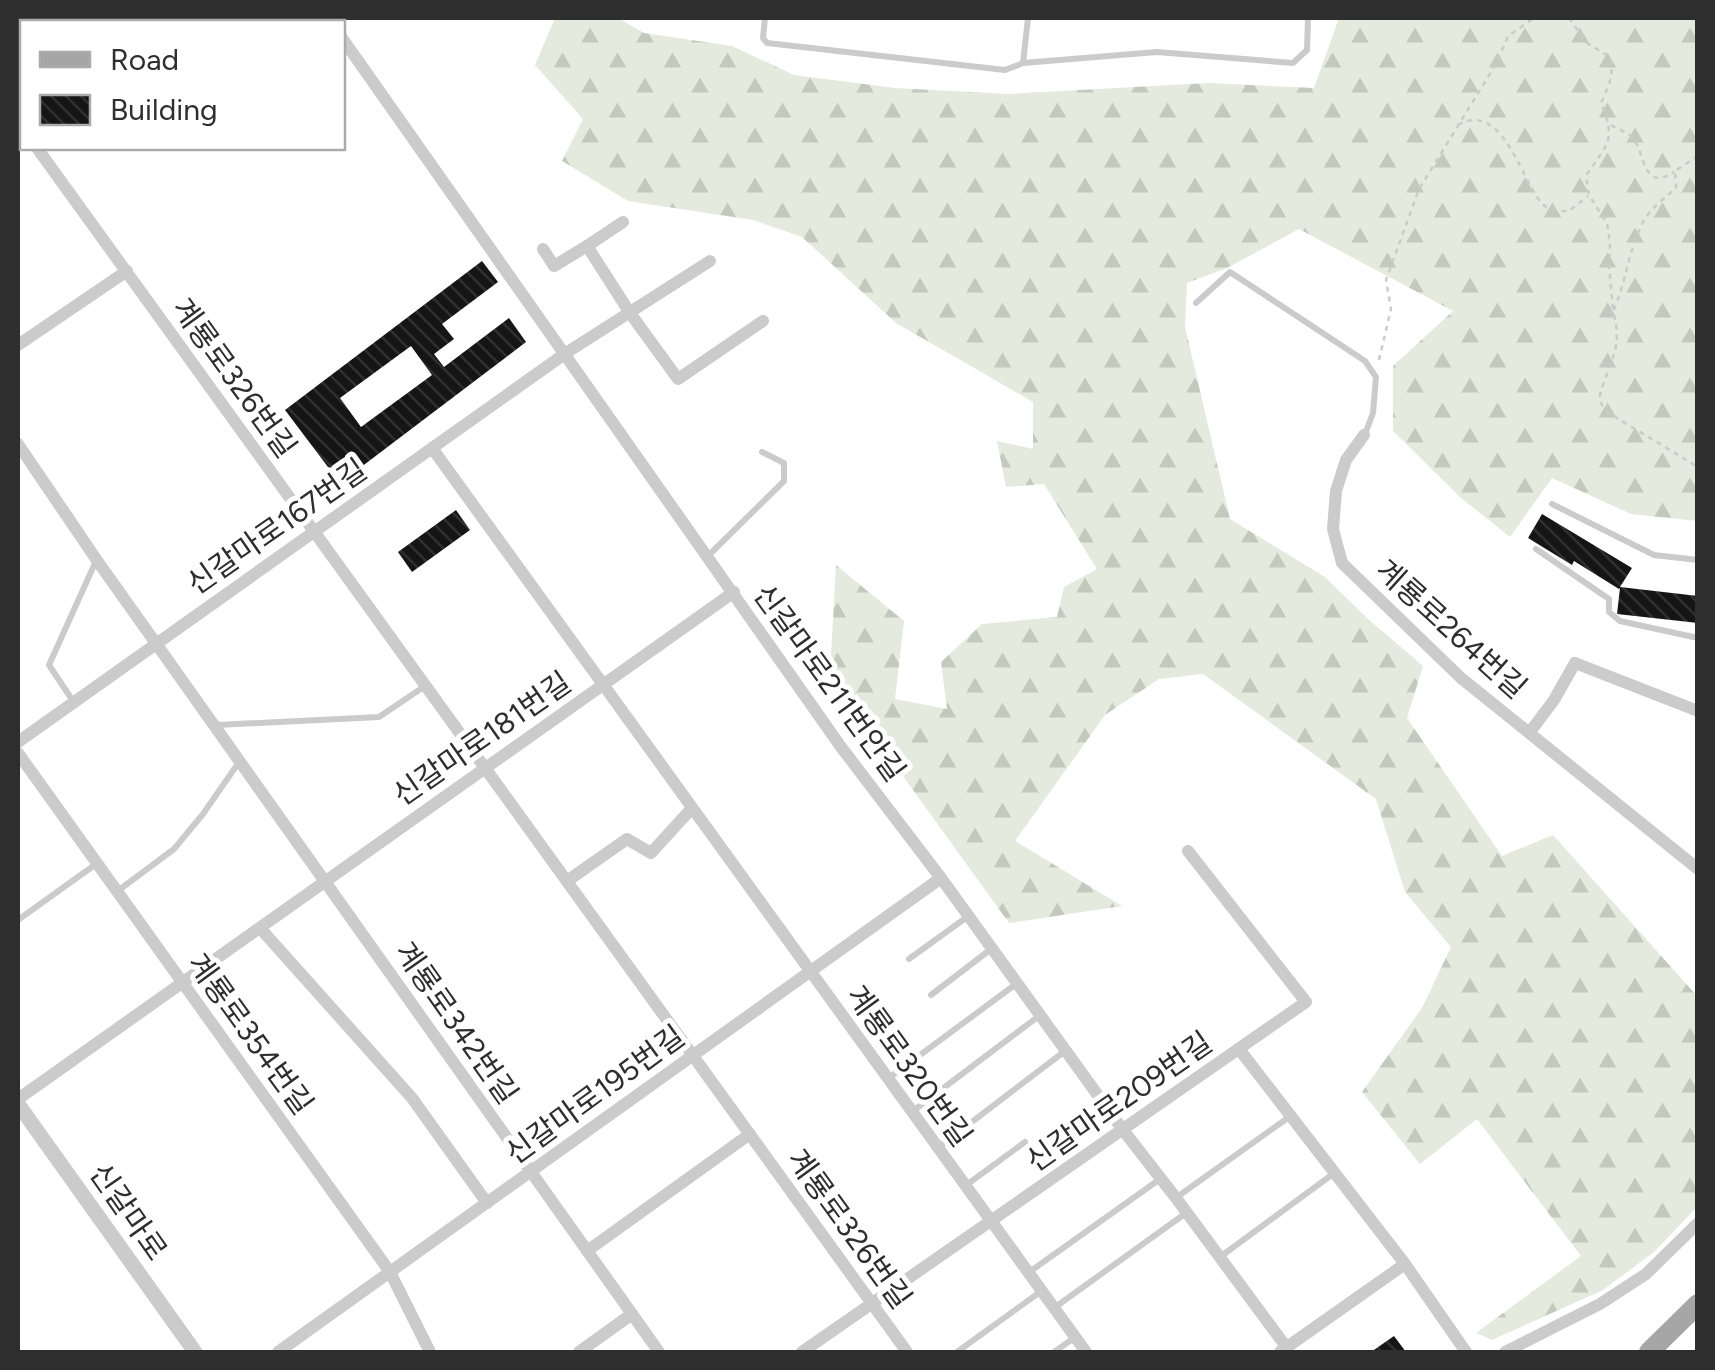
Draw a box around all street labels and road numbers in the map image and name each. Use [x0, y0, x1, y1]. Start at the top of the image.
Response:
street label: 계룡로326번길 [164, 291, 305, 465]
street label: 신갈마로167번길 [180, 451, 374, 602]
street label: 계룡로264번길 [1368, 551, 1534, 706]
street label: 신갈마로211번안길 [745, 577, 913, 789]
street label: 신갈마로181번길 [386, 664, 578, 814]
street label: 계룡로342번길 [387, 934, 526, 1111]
street label: 계룡로354번길 [180, 946, 321, 1122]
street label: 계룡로320번길 [839, 978, 980, 1154]
street label: 신갈마로195번길 [498, 1017, 691, 1172]
street label: 신갈마로209번길 [1019, 1024, 1219, 1179]
street label: 계룡로326번길 [779, 1142, 920, 1316]
street label: 신갈마로 [82, 1156, 175, 1268]

